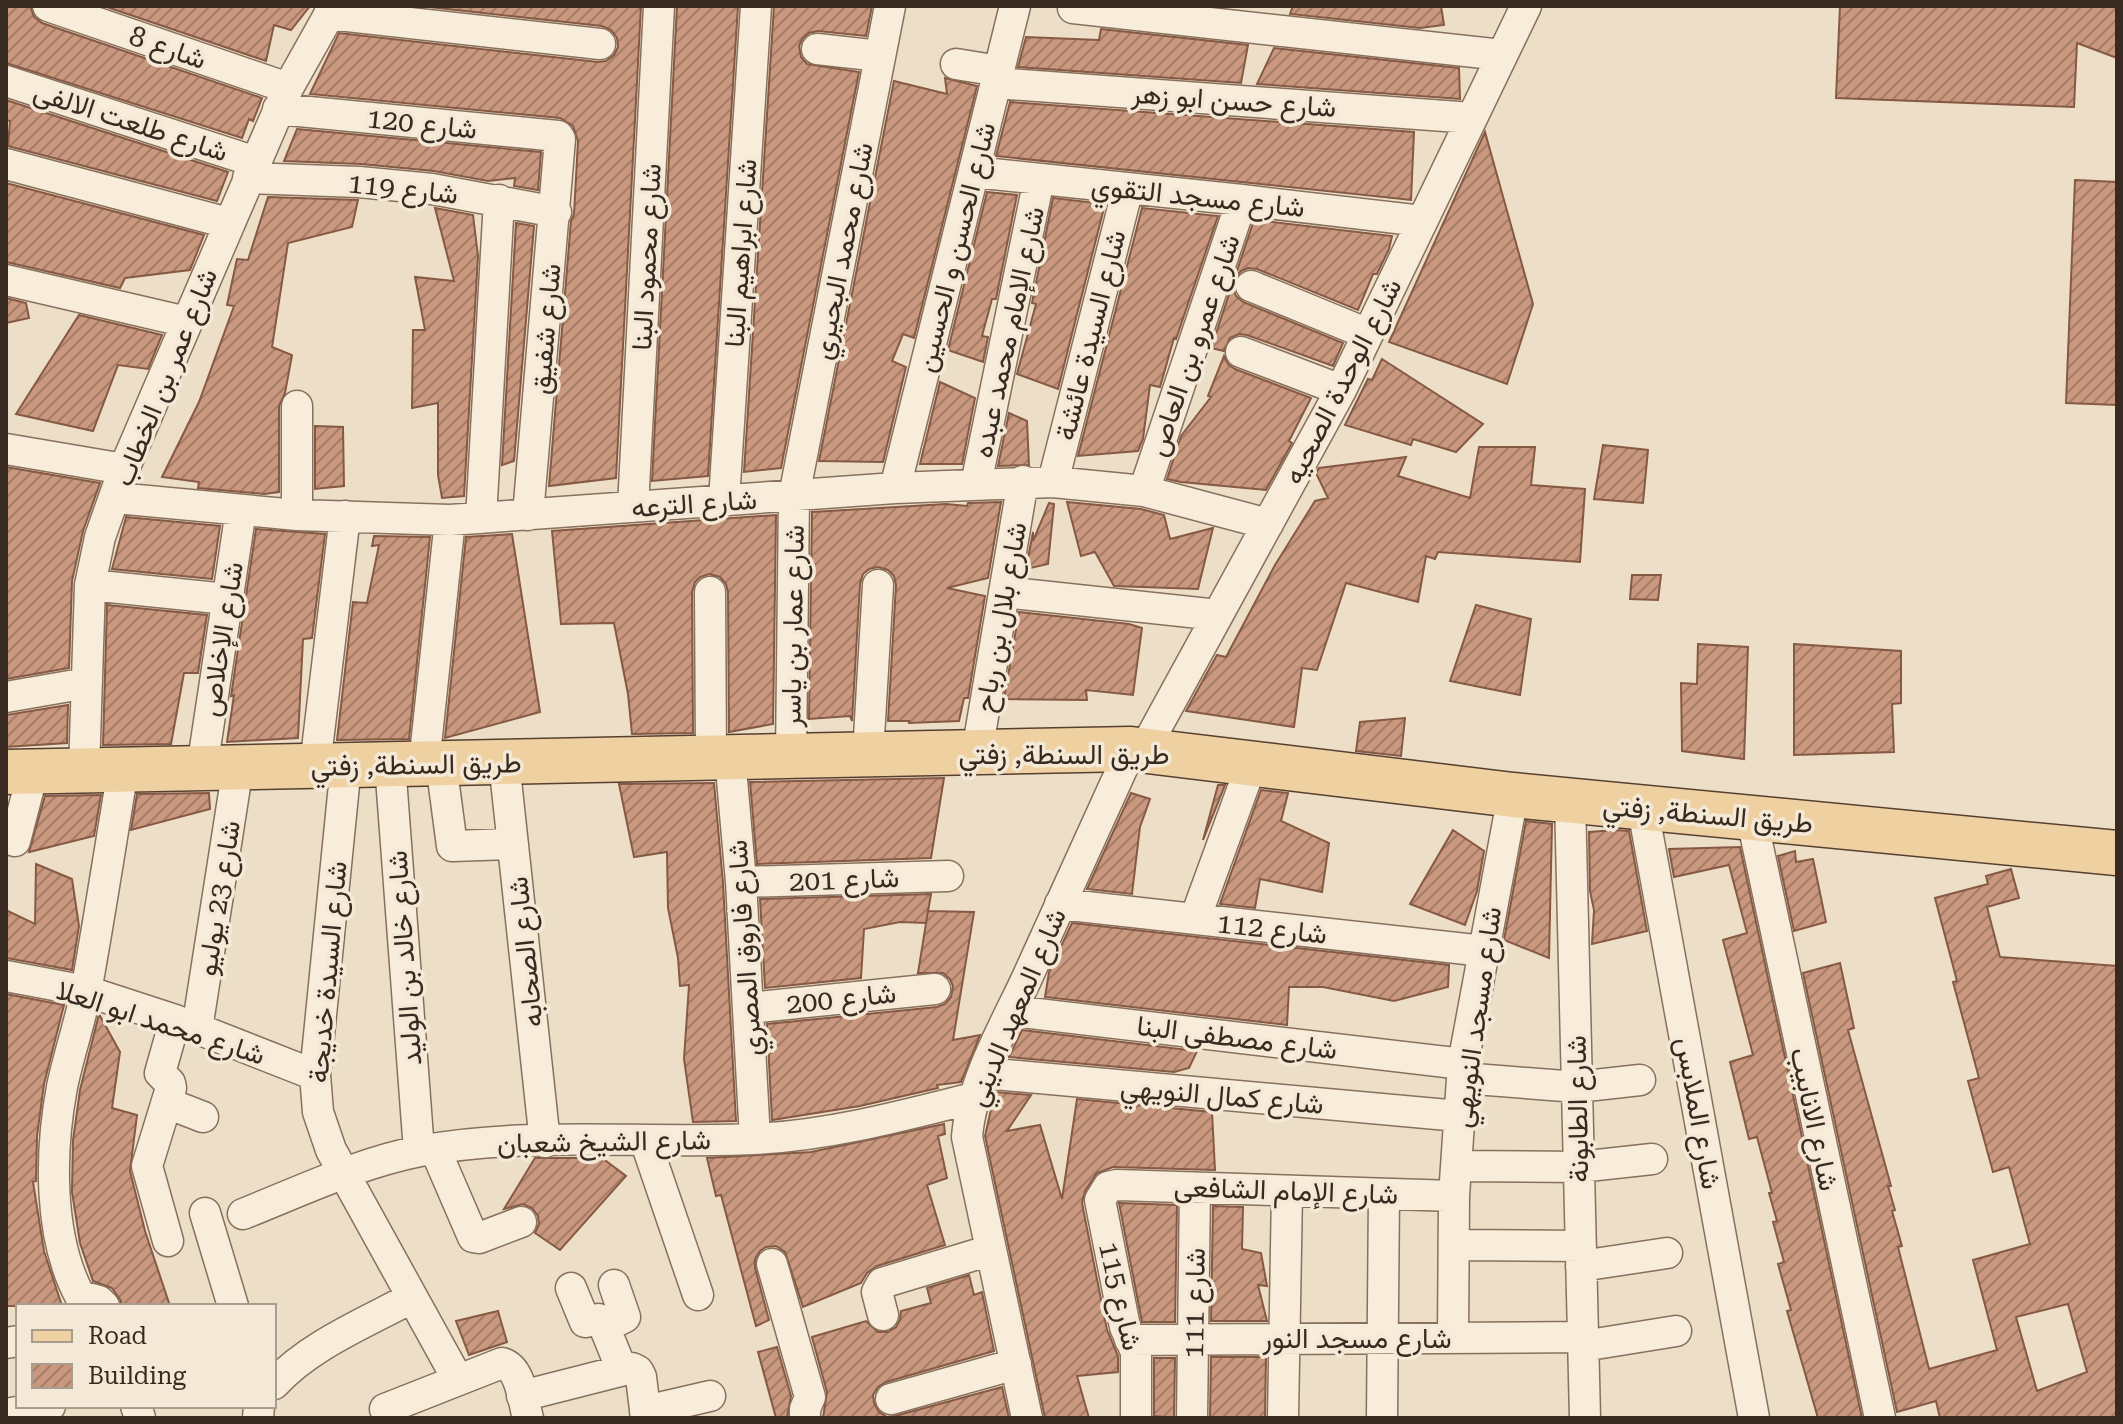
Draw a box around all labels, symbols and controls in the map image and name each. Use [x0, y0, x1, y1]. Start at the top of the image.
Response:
street label: شارع 8 [124, 19, 211, 78]
street label: شارع طلعت الالفى [29, 75, 232, 170]
street label: شارع حسن ابو زهر [1129, 77, 1337, 126]
street label: شارع 120 [365, 101, 479, 148]
street label: شارع الحسن و الحسين [908, 119, 1004, 376]
street label: شارع محمد البحيري [805, 140, 886, 364]
street label: شارع ابراهيم البنا [717, 158, 766, 349]
street label: شارع محمود البنا [625, 163, 670, 352]
street label: شارع 119 [346, 166, 460, 213]
street label: شارع مسجد التقوي [1089, 169, 1306, 230]
street label: شارع الإمام محمد عبده [966, 203, 1053, 461]
street label: شارع السيدة عائشة [1048, 227, 1134, 444]
street label: شارع عمرو بن العاص [1140, 230, 1249, 461]
street label: شارع شفيق [523, 262, 570, 396]
street label: شارع عمر بن الخطاب [107, 264, 226, 492]
street label: شارع الوحدة الصحيه [1276, 273, 1410, 491]
street label: شارع الترعه [630, 483, 758, 526]
street label: شارع بلال بن رباح [968, 520, 1035, 715]
street label: شارع عمار بن ياسر [774, 524, 813, 729]
street label: شارع الإخلاص [193, 559, 252, 719]
street label: طريق السنطة, زفتي [958, 738, 1170, 777]
street label: طريق السنطة, زفتي [310, 746, 522, 789]
street label: طريق السنطة, زفتي [1601, 789, 1815, 846]
street label: شارع 23 يوليو [190, 818, 249, 978]
street label: شارع فاروق المصري [720, 838, 775, 1057]
street label: شارع خالد بن الوليد [381, 849, 430, 1066]
street label: شارع السيدة خديجة [301, 860, 356, 1085]
street label: شارع 201 [788, 861, 900, 900]
street label: شارع الصحابه [501, 875, 552, 1029]
street label: شارع المعهد الديني [960, 903, 1079, 1113]
street label: شارع مسجد النويهي [1445, 904, 1514, 1131]
street label: شارع 112 [1215, 906, 1329, 953]
street label: شارع محمد ابو العلا [52, 973, 269, 1074]
street label: شارع 200 [784, 976, 898, 1023]
street label: شارع مصطفى البنا [1135, 1009, 1339, 1068]
street label: شارع الملابس [1667, 1034, 1728, 1192]
street label: شارع الطابونة [1560, 1035, 1597, 1183]
street label: شارع الانابيب [1781, 1044, 1846, 1194]
street label: شارع كمال النويهي [1118, 1070, 1325, 1127]
street label: شارع الشيخ شعبان [497, 1123, 711, 1163]
street label: شارع الإمام الشافعى [1173, 1170, 1399, 1213]
street label: شارع 115 [1090, 1239, 1149, 1354]
street label: شارع 111 [1177, 1248, 1214, 1359]
legend [16, 1304, 276, 1408]
text: Road [88, 1322, 147, 1350]
street label: شارع مسجد النور [1261, 1322, 1452, 1357]
text: Building [88, 1362, 186, 1390]

